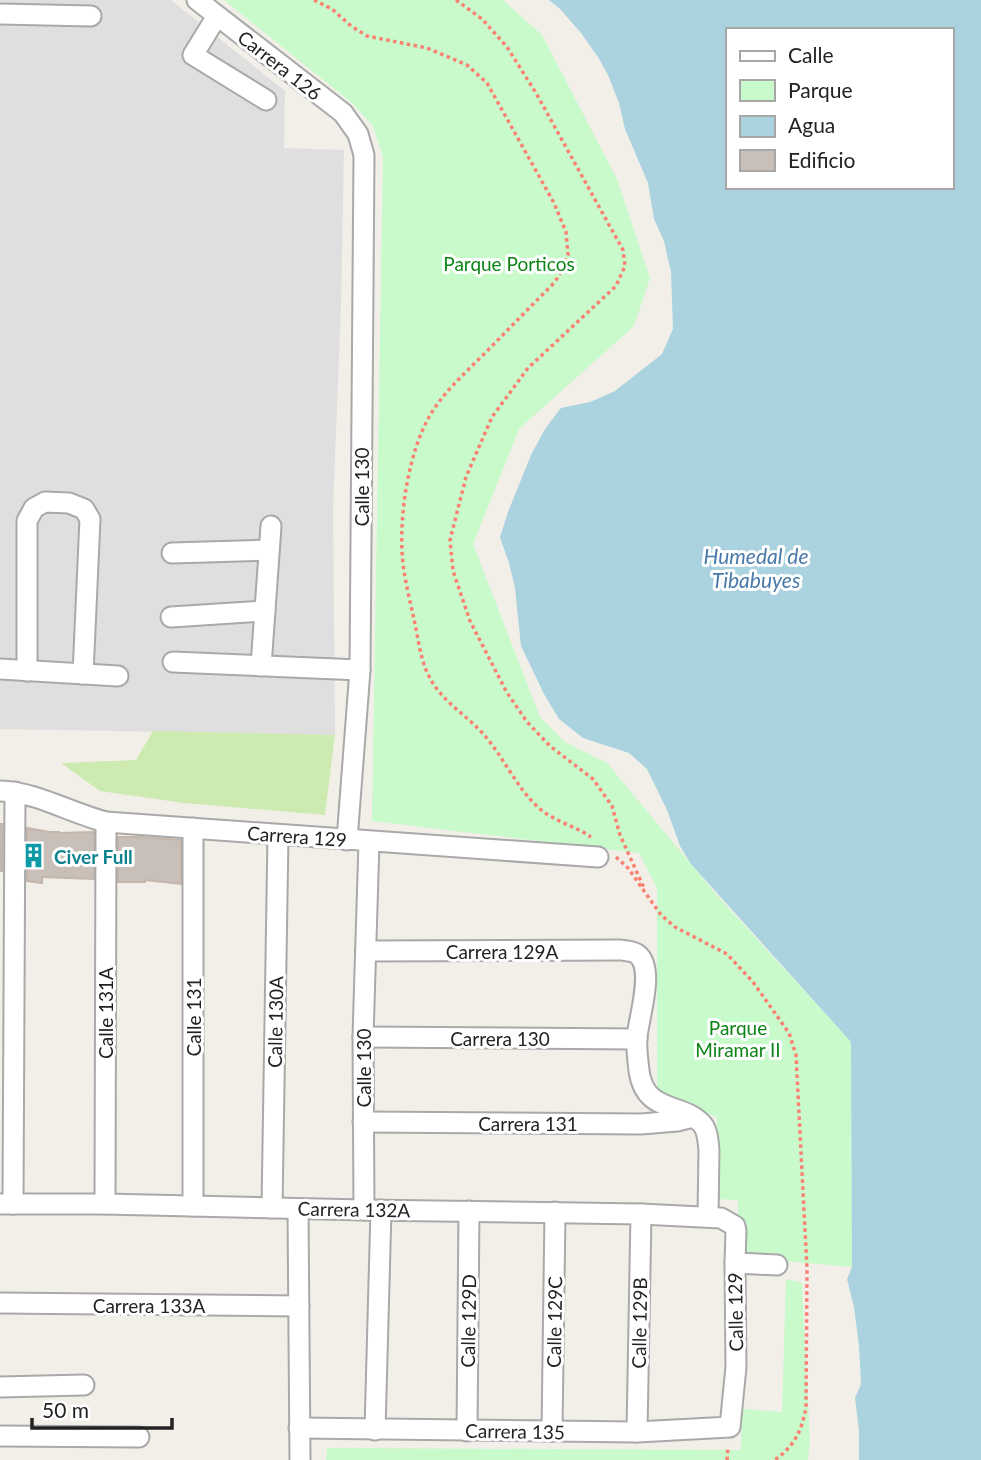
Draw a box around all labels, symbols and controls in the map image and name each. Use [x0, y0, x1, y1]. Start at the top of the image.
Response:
street label: Carrera 126 [234, 25, 326, 105]
legend [726, 28, 953, 189]
text: Calle [788, 42, 833, 67]
text: Parque [788, 77, 853, 102]
text: Agua [788, 112, 835, 137]
text: Edificio [788, 147, 856, 172]
park label: Parque Porticos [443, 252, 575, 275]
street label: Calle 130 [350, 447, 373, 527]
water label: Humedal de Tibabuyes [703, 543, 809, 592]
street label: Carrera 129 [246, 821, 348, 851]
building icon: Civer Full [20, 842, 48, 870]
place label: Civer Full [54, 845, 133, 868]
street label: Carrera 129A [446, 940, 558, 963]
street label: Calle 131A [94, 967, 117, 1059]
street label: Calle 130A [263, 976, 287, 1068]
street label: Calle 131 [182, 977, 205, 1057]
park label: Parque Miramar II [695, 1016, 781, 1061]
street label: Carrera 130 [450, 1027, 550, 1050]
street label: Calle 130 [352, 1028, 375, 1108]
street label: Carrera 131 [478, 1112, 578, 1135]
street label: Carrera 132A [298, 1197, 411, 1221]
street label: Calle 129 [723, 1272, 747, 1352]
street label: Calle 129D [456, 1274, 480, 1368]
street label: Calle 129C [542, 1276, 566, 1368]
street label: Calle 129B [627, 1277, 651, 1369]
street label: Carrera 133A [93, 1294, 205, 1317]
scale bar [32, 1386, 172, 1430]
text: 50 m [42, 1397, 89, 1422]
street label: Carrera 135 [465, 1419, 565, 1443]

